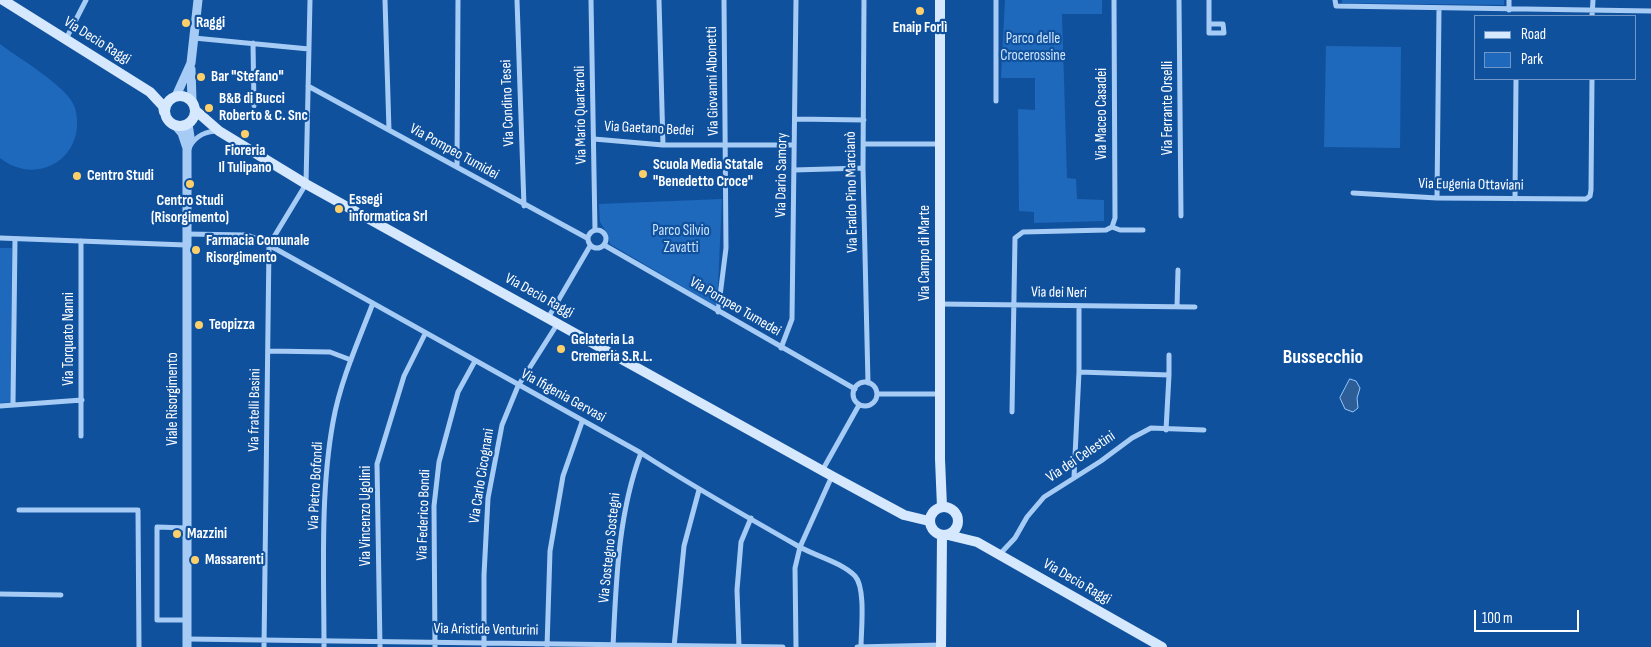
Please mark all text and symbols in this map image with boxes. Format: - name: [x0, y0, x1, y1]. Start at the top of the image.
- marker: Enaip Forlì: [914, 5, 926, 17]
- street label: Via Decio Raggi: [60, 13, 134, 69]
- place label: Raggi: [196, 14, 225, 32]
- legend: [1474, 15, 1636, 80]
- marker: Raggi: [180, 17, 192, 29]
- place label: Enaip Forlì: [893, 19, 947, 37]
- text: Road: [1521, 25, 1546, 44]
- street label: Via Giovanni Albonetti: [703, 26, 723, 136]
- park label: Parco delle Crocerossine: [1000, 30, 1066, 65]
- text: Park: [1521, 50, 1543, 69]
- street label: Via Condino Tesei: [497, 59, 519, 147]
- street label: Via Ferrante Orselli: [1159, 61, 1177, 155]
- street label: Via Mario Quartaroli: [571, 66, 591, 164]
- place label: Bar "Stefano": [211, 68, 284, 86]
- street label: Via Maceo Casadei: [1093, 68, 1111, 160]
- marker: Bar "Stefano": [195, 71, 207, 83]
- place label: B&B di Bucci Roberto & C. Snc: [219, 90, 308, 125]
- marker: B&B di Bucci Roberto & C. Snc: [203, 102, 215, 114]
- street label: Via Gaetano Bedei: [604, 118, 694, 140]
- street label: Via Pompeo Tumidei: [406, 120, 502, 184]
- marker: Fioreria Il Tulipano: [239, 128, 251, 140]
- street label: Via Eraldo Pino Marcianò: [842, 131, 862, 253]
- street label: Via Dario Samory: [772, 132, 792, 218]
- place label: Fioreria Il Tulipano: [218, 142, 272, 177]
- place label: Scuola Media Statale "Benedetto Croce": [653, 156, 763, 191]
- place label: Centro Studi: [87, 167, 154, 185]
- marker: Scuola Media Statale "Benedetto Croce": [637, 168, 649, 180]
- marker: Centro Studi: [71, 170, 83, 182]
- street label: Via Eugenia Ottaviani: [1418, 175, 1524, 195]
- marker: Centro Studi (Risorgimento): [184, 178, 196, 190]
- place label: Essegi informatica Srl: [349, 191, 428, 226]
- place label: Centro Studi (Risorgimento): [151, 192, 229, 227]
- marker: Essegi informatica Srl: [333, 203, 345, 215]
- street label: Via Campo di Marte: [916, 205, 934, 301]
- park label: Parco Silvio Zavatti: [652, 222, 710, 257]
- place label: Farmacia Comunale Risorgimento: [206, 232, 309, 267]
- marker: Farmacia Comunale Risorgimento: [190, 244, 202, 256]
- street label: Via Decio Raggi: [501, 270, 577, 322]
- street label: Via Pompeo Tumedei: [686, 274, 784, 340]
- street label: Via dei Neri: [1031, 284, 1087, 302]
- street label: Via Torquato Nanni: [60, 292, 78, 386]
- place label: Teopizza: [209, 316, 255, 334]
- marker: Teopizza: [193, 319, 205, 331]
- place label: Gelateria La Cremeria S.R.L.: [571, 331, 653, 366]
- marker: Gelateria La Cremeria S.R.L.: [555, 343, 567, 355]
- district label: Bussecchio: [1283, 346, 1363, 370]
- street label: Viale Risorgimento: [164, 352, 182, 446]
- street label: Via Ifigenia Gervasi: [517, 365, 609, 427]
- street label: Via fratelli Basini: [245, 368, 265, 452]
- street label: Via Carlo Cicognani: [466, 427, 498, 525]
- street label: Via dei Celestini: [1043, 427, 1119, 487]
- street label: Via Pietro Bofondi: [305, 441, 327, 531]
- street label: Via Vincenzo Ugolini: [357, 466, 375, 566]
- street label: Via Federico Bondi: [413, 469, 435, 561]
- street label: Via Sostegno Sostegni: [595, 492, 625, 604]
- place label: Mazzini: [187, 525, 227, 543]
- marker: Mazzini: [171, 528, 183, 540]
- place label: Massarenti: [205, 551, 264, 569]
- marker: Massarenti: [189, 554, 201, 566]
- street label: Via Decio Raggi: [1040, 555, 1114, 609]
- scale bar: [1476, 600, 1581, 632]
- text: 100 m: [1482, 609, 1513, 628]
- street label: Via Aristide Venturini: [433, 620, 539, 640]

